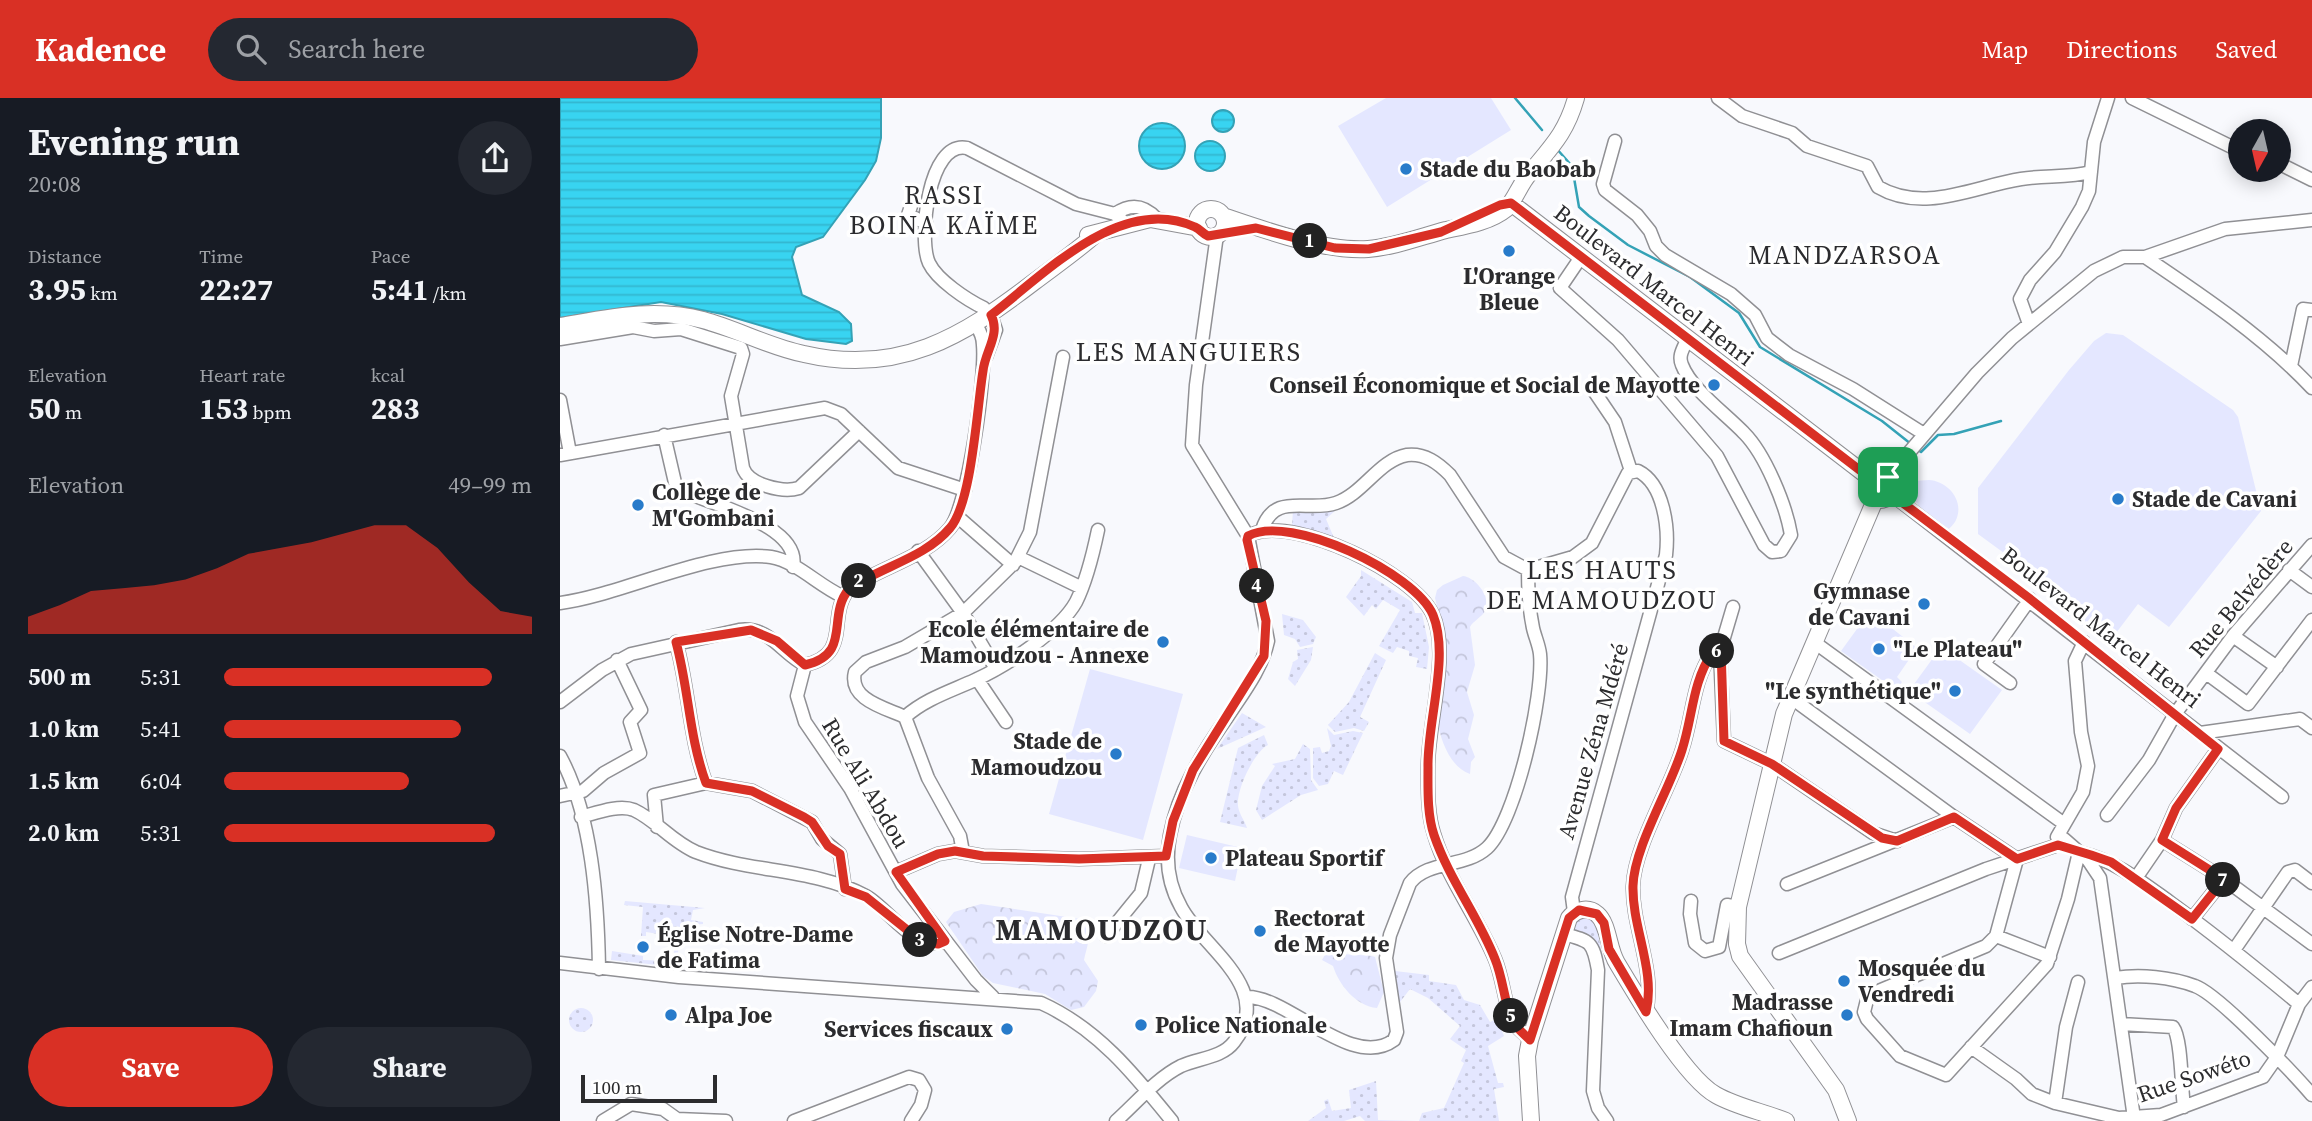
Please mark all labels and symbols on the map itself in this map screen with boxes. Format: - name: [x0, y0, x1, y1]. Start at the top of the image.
- north arrow: [2228, 119, 2291, 182]
- place label: Stade du Baobab: [1420, 153, 1596, 185]
- marker: Stade du Baobab: [1398, 161, 1414, 177]
- district label: RASSI BOINA KAÏME: [849, 177, 1039, 243]
- street label: Boulevard Marcel Henri: [1547, 197, 1761, 373]
- pin: 1: [1292, 223, 1328, 258]
- district label: MANDZARSOA: [1748, 237, 1942, 273]
- marker: L'Orange Bleue: [1501, 243, 1517, 259]
- place label: L'Orange Bleue: [1463, 260, 1555, 318]
- district label: LES MANGUIERS: [1076, 334, 1302, 370]
- place label: Conseil Économique et Social de Mayotte: [1269, 369, 1700, 401]
- marker: Conseil Économique et Social de Mayotte: [1706, 377, 1722, 393]
- pin: [1858, 447, 1918, 507]
- place label: Collège de M'Gombani: [652, 476, 775, 534]
- place label: Stade de Cavani: [2132, 483, 2297, 515]
- marker: Stade de Cavani: [2110, 491, 2126, 507]
- marker: Collège de M'Gombani: [630, 497, 646, 513]
- street label: Rue Belvédère: [2182, 532, 2300, 664]
- street label: Boulevard Marcel Henri: [1994, 539, 2208, 715]
- district label: LES HAUTS DE MAMOUDZOU: [1486, 552, 1718, 618]
- pin: 2: [842, 564, 876, 598]
- pin: 4: [1240, 568, 1274, 603]
- place label: Gymnase de Cavani: [1808, 575, 1910, 633]
- marker: Gymnase de Cavani: [1916, 596, 1932, 612]
- place label: Ecole élémentaire de Mamoudzou - Annexe: [920, 613, 1149, 671]
- place label: "Le Plateau": [1893, 633, 2022, 665]
- marker: Ecole élémentaire de Mamoudzou - Annexe: [1155, 634, 1171, 650]
- pin: 6: [1700, 634, 1734, 668]
- street label: Avenue Zéna Mdéré: [1550, 639, 1636, 843]
- marker: "Le Plateau": [1871, 641, 1887, 657]
- place label: "Le synthétique": [1765, 675, 1941, 707]
- marker: "Le synthétique": [1947, 683, 1963, 699]
- street label: Rue Ali Abdou: [815, 712, 917, 854]
- place label: Stade de Mamoudzou: [971, 725, 1102, 783]
- marker: Stade de Mamoudzou: [1108, 746, 1124, 762]
- place label: Plateau Sportif: [1225, 842, 1386, 874]
- marker: Plateau Sportif: [1203, 850, 1219, 866]
- pin: 7: [2206, 862, 2240, 898]
- place label: Rectorat de Mayotte: [1274, 902, 1389, 960]
- district label: MAMOUDZOU: [995, 909, 1209, 950]
- place label: Église Notre-Dame de Fatima: [657, 918, 853, 976]
- pin: 3: [902, 922, 938, 958]
- marker: Rectorat de Mayotte: [1252, 923, 1268, 939]
- marker: Église Notre-Dame de Fatima: [635, 939, 651, 955]
- place label: Mosquée du Vendredi: [1858, 952, 1985, 1010]
- marker: Mosquée du Vendredi: [1836, 973, 1852, 989]
- place label: Madrasse Imam Chafioun: [1669, 986, 1833, 1044]
- pin: 5: [1494, 998, 1528, 1034]
- place label: Alpa Joe: [685, 999, 772, 1031]
- marker: Alpa Joe: [663, 1007, 679, 1023]
- marker: Madrasse Imam Chafioun: [1839, 1007, 1855, 1023]
- place label: Police Nationale: [1155, 1009, 1327, 1041]
- place label: Services fiscaux: [824, 1013, 993, 1045]
- marker: Police Nationale: [1133, 1017, 1149, 1033]
- marker: Services fiscaux: [999, 1021, 1015, 1037]
- street label: Rue Sowéto: [2133, 1042, 2255, 1110]
- scale bar: [581, 1072, 718, 1104]

